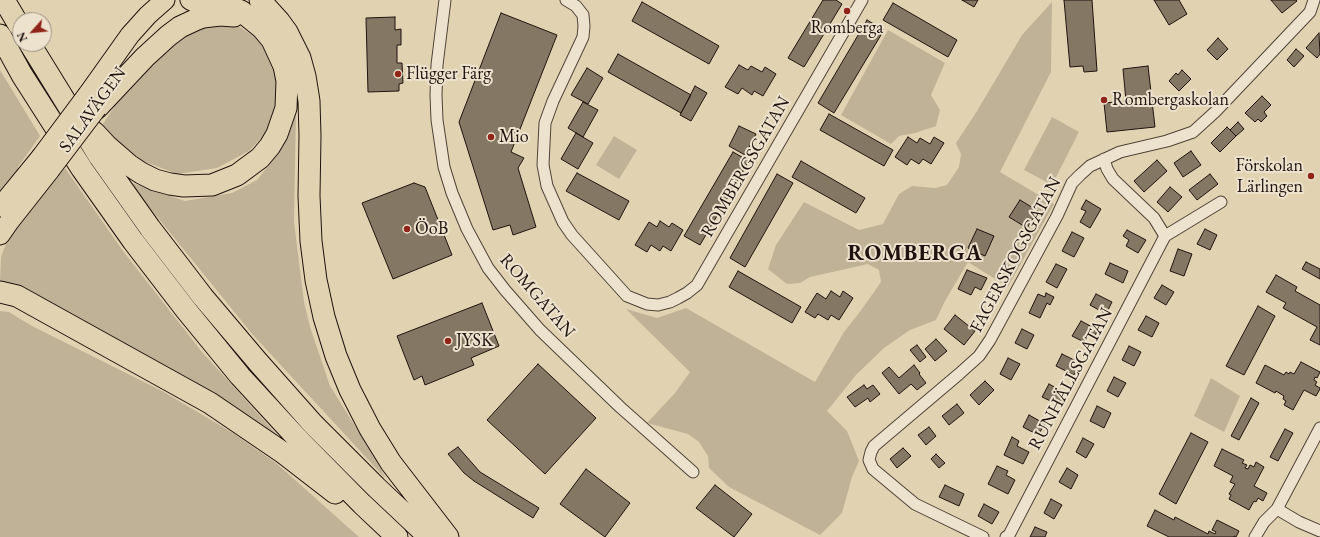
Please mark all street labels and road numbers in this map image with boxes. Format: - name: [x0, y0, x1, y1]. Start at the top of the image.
- street label: SALAVÄGEN: [55, 63, 131, 157]
- street label: ROMBERGSGATAN: [697, 93, 795, 241]
- street label: FAGERSKOGSGATAN: [966, 174, 1066, 336]
- street label: ROMGATAN: [495, 250, 579, 342]
- street label: RUNHÄLLSGATAN: [1024, 304, 1118, 454]

